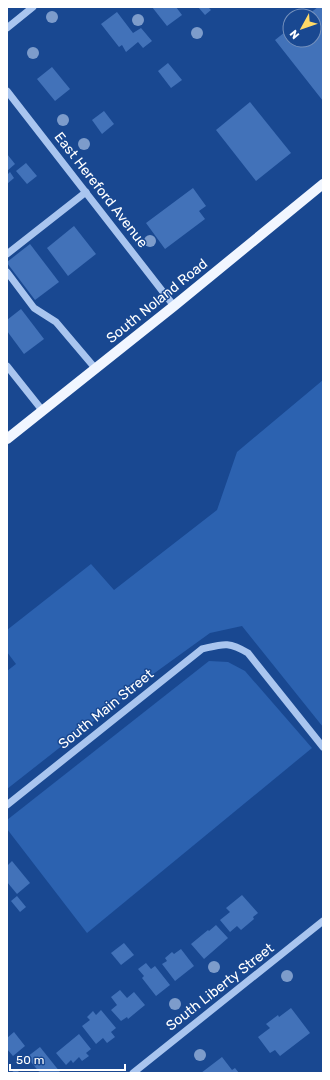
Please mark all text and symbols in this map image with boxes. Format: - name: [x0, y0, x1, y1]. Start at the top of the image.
- north arrow: [282, 8, 322, 48]
- text: N: [287, 27, 302, 41]
- street label: East Hereford Avenue: [51, 129, 151, 251]
- street label: South Noland Road: [103, 255, 211, 347]
- street label: South Main Street: [55, 665, 157, 752]
- street label: South Liberty Street: [163, 939, 278, 1034]
- scale bar: [10, 1046, 125, 1072]
- text: 50 m: [16, 1053, 44, 1067]

